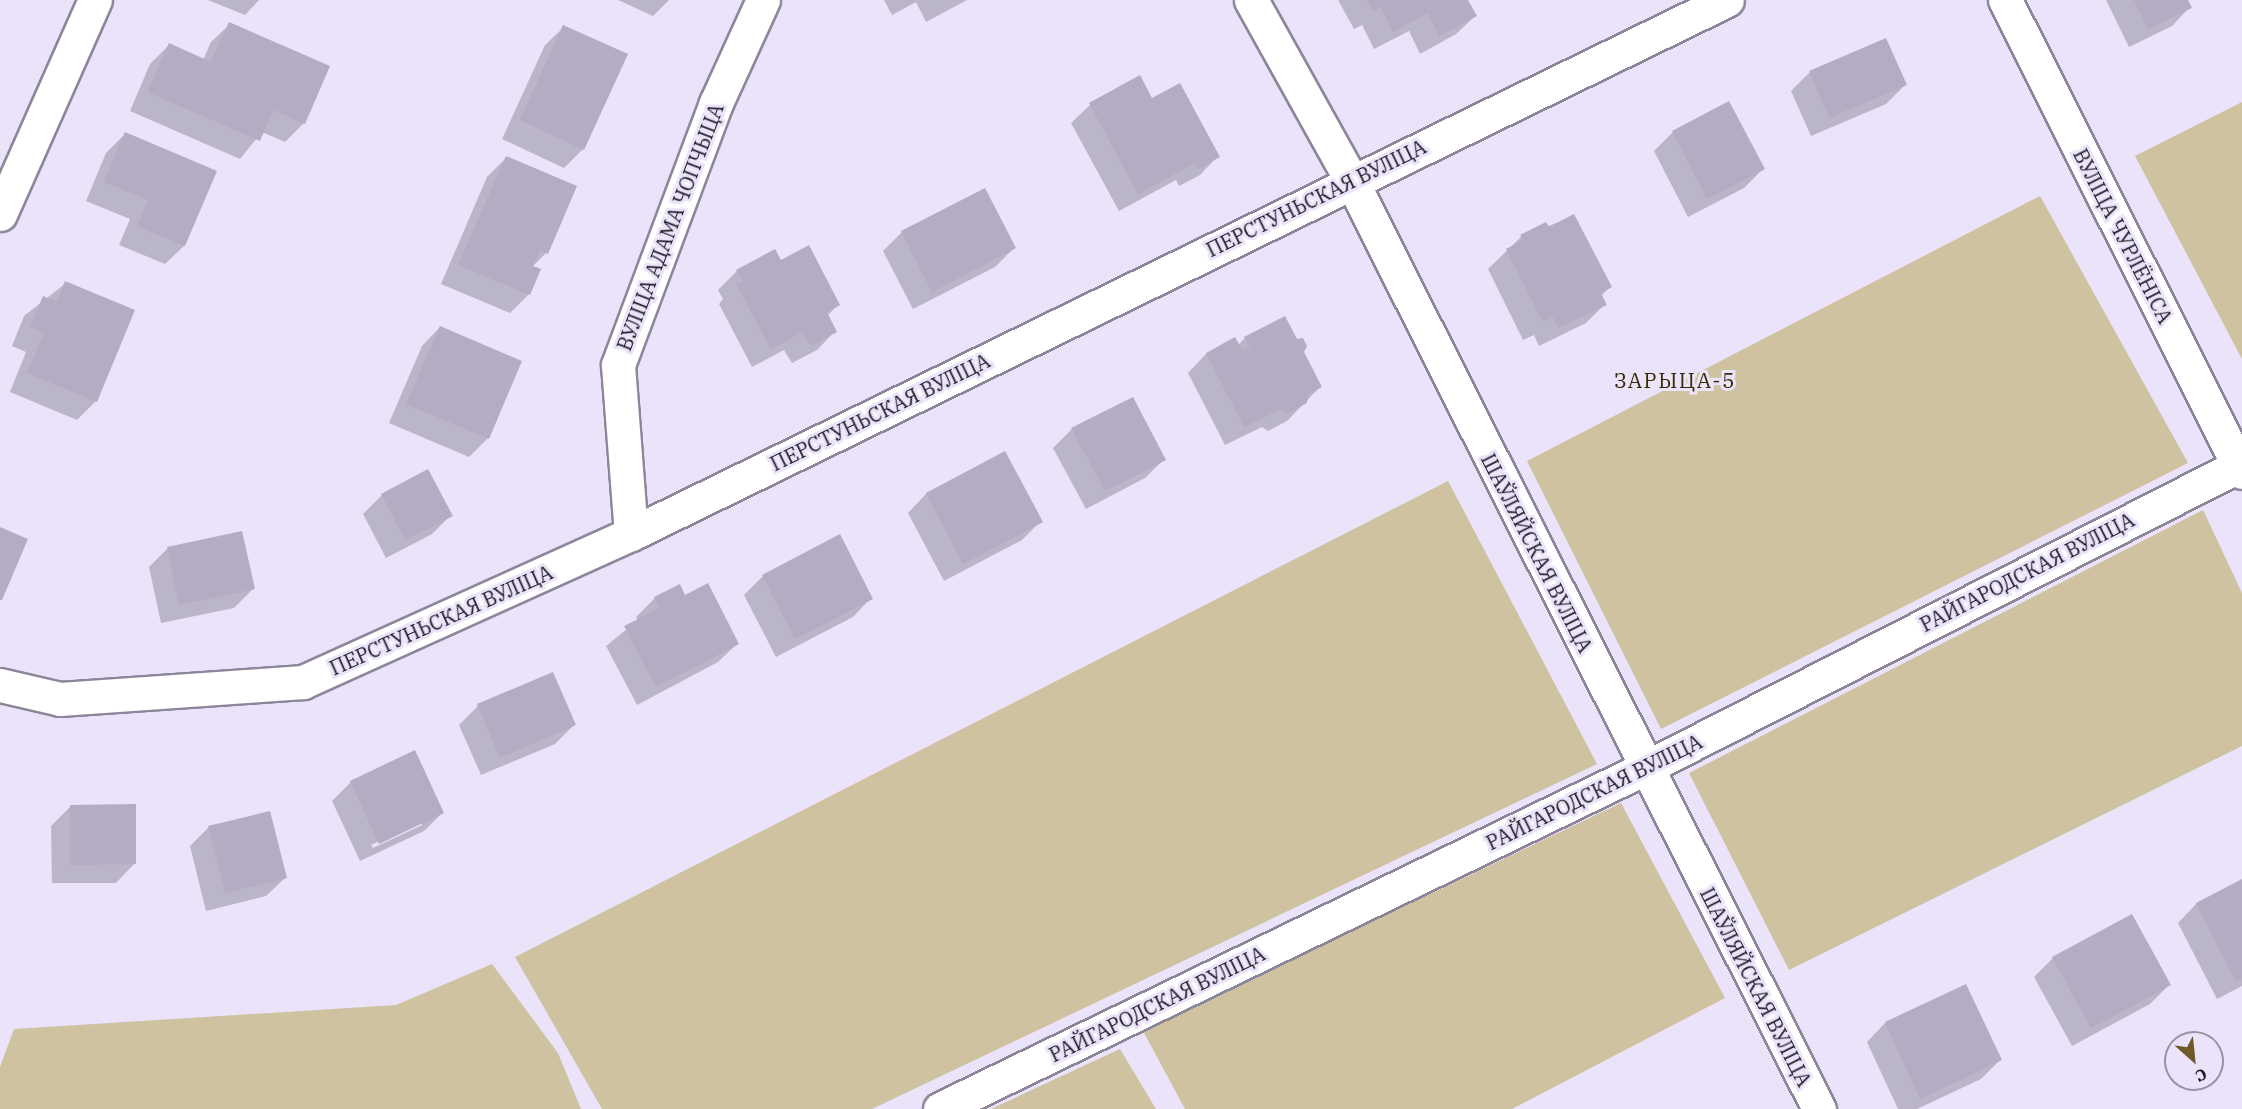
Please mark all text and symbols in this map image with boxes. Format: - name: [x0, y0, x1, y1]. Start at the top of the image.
- street label: ВУЛІЦА АДАМА ЧОПЧЫЦА: [612, 100, 728, 354]
- street label: ПЕРСТУНЬСКАЯ ВУЛІЦА: [1202, 134, 1430, 262]
- street label: ВУЛІЦА ЧУРЛЁНІСА: [2069, 145, 2177, 327]
- street label: ПЕРСТУНЬСКАЯ ВУЛІЦА: [766, 348, 994, 476]
- district label: ЗАРЫЦА-5: [1614, 367, 1736, 393]
- street label: ШАЎЛЯЙСКАЯ ВУЛІЦА: [1476, 450, 1598, 656]
- street label: РАЙГАРОДСКАЯ ВУЛІЦА: [1916, 507, 2138, 637]
- street label: ПЕРСТУНЬСКАЯ ВУЛІЦА: [326, 560, 556, 680]
- street label: РАЙГАРОДСКАЯ ВУЛІЦА: [1482, 729, 1706, 855]
- street label: ШАЎЛЯЙСКАЯ ВУЛІЦА: [1695, 884, 1817, 1090]
- street label: РАЙГАРОДСКАЯ ВУЛІЦА: [1045, 941, 1269, 1067]
- north arrow: [2164, 1031, 2224, 1091]
- text: С: [2192, 1064, 2211, 1087]

